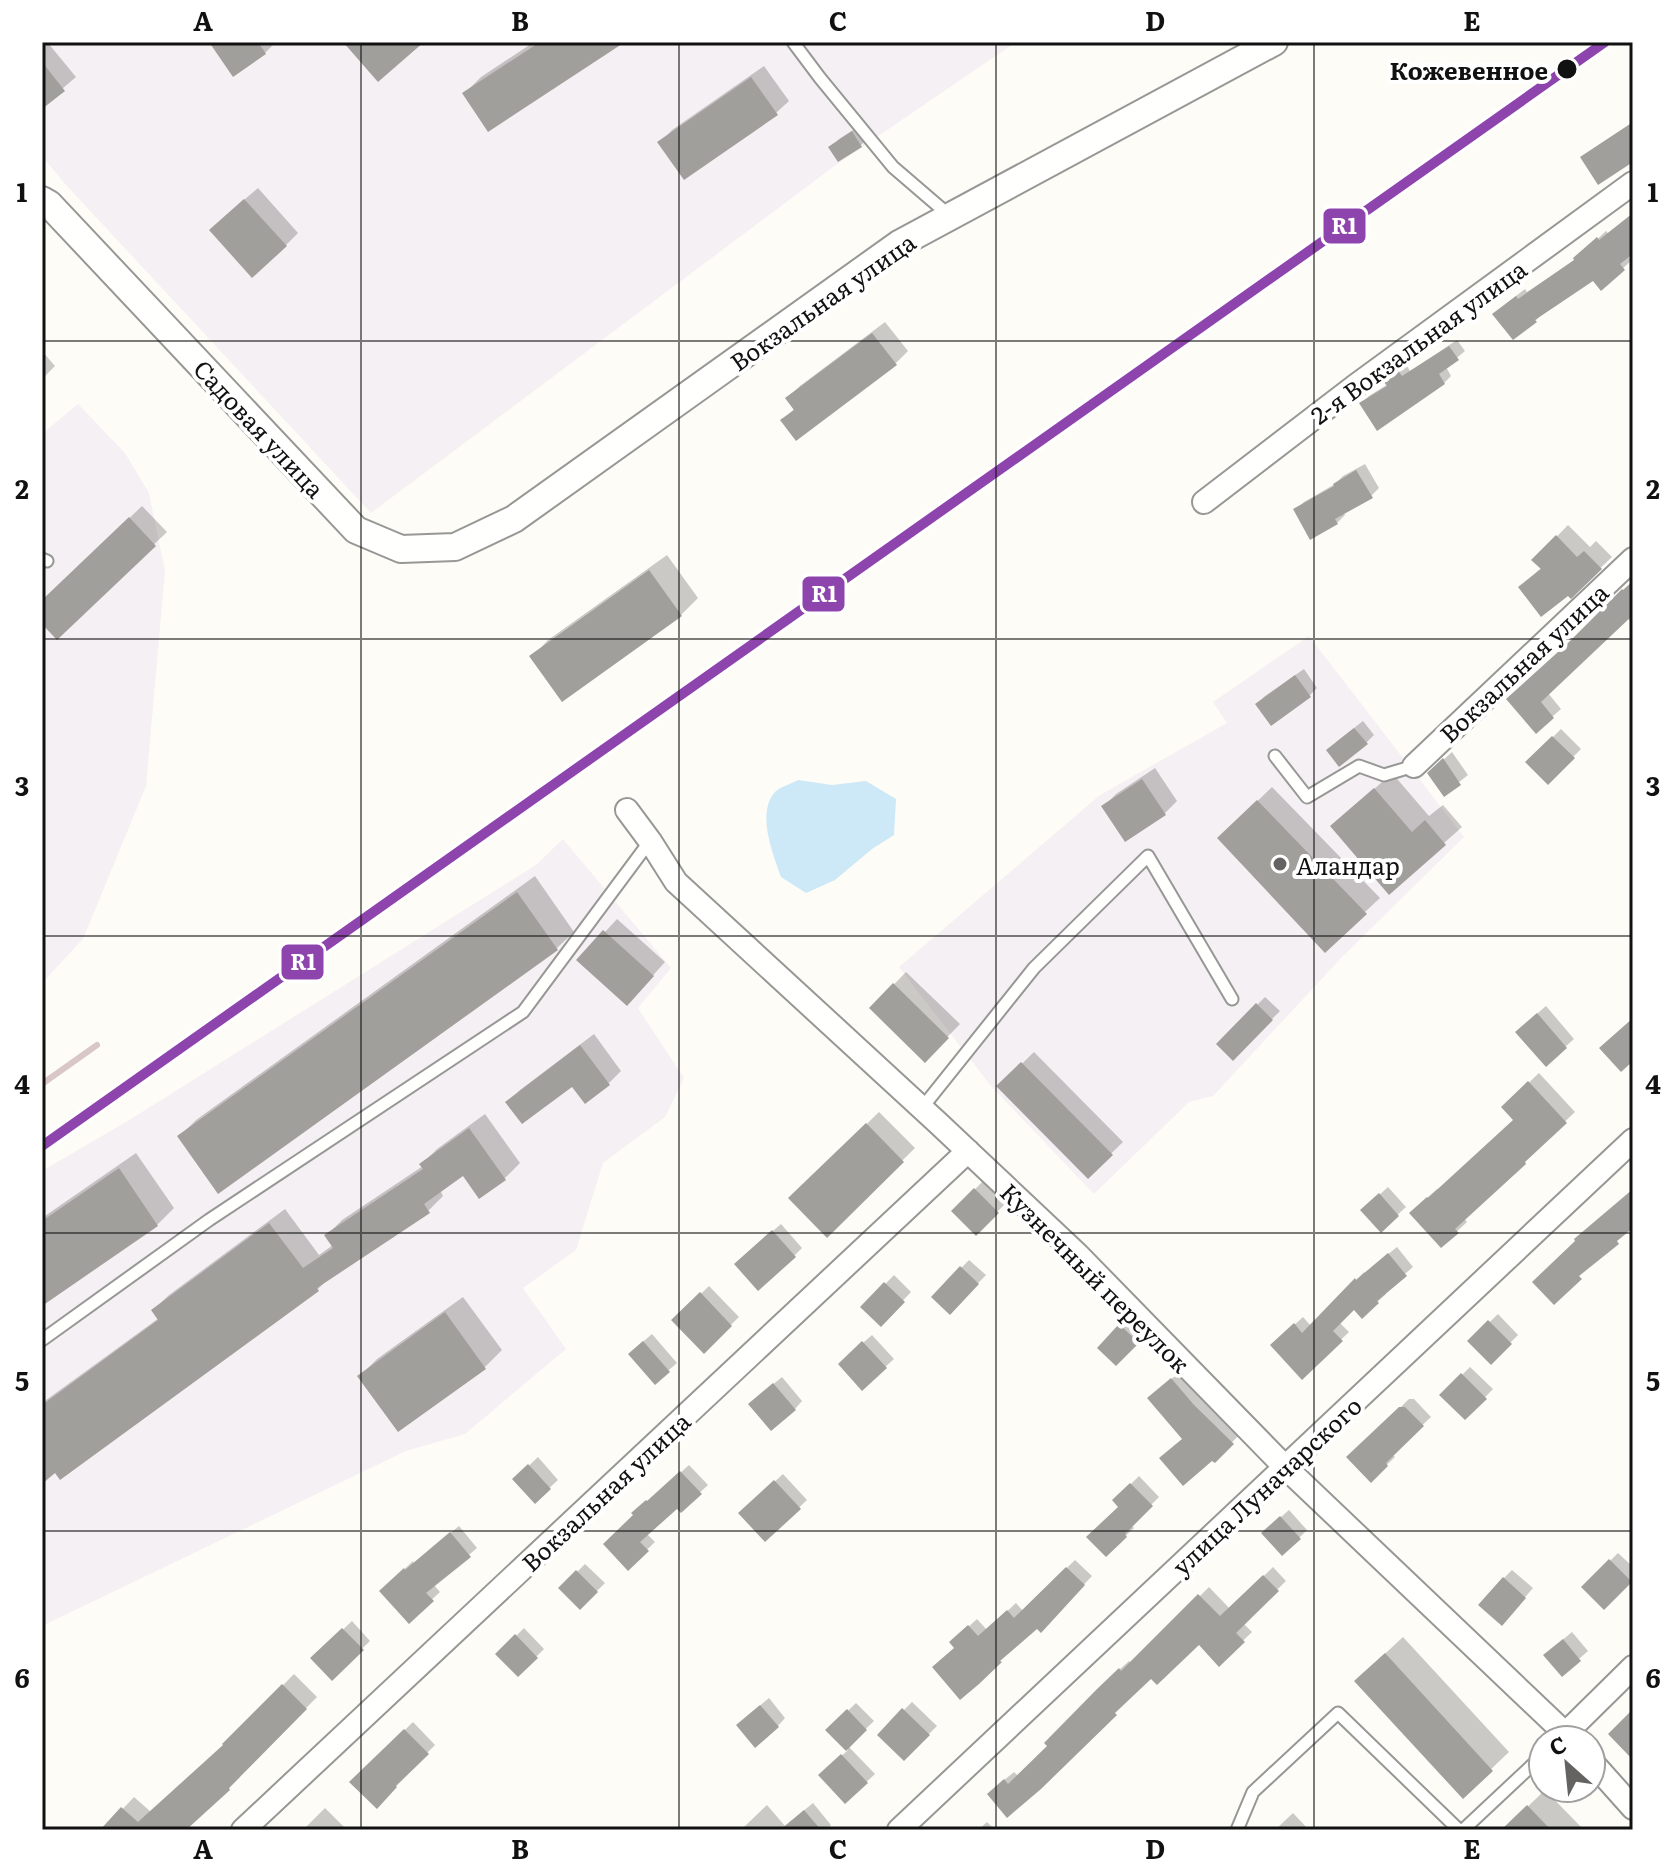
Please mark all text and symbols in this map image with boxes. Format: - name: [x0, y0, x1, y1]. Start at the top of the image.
- text: A: [193, 0, 213, 39]
- text: B: [511, 0, 529, 39]
- text: C: [829, 0, 847, 39]
- text: D: [1145, 0, 1165, 39]
- text: E: [1463, 0, 1481, 39]
- place label: Кожевенное: [1390, 52, 1548, 87]
- marker: Кожевенное: [1555, 57, 1579, 81]
- text: 1: [17, 171, 28, 210]
- text: 1: [1648, 171, 1659, 210]
- line badge: R1: [1322, 207, 1367, 245]
- text: R1: [1331, 208, 1357, 241]
- street label: Вокзальная улица: [722, 224, 922, 378]
- street label: 2-я Вокзальная улица: [1303, 251, 1533, 431]
- street label: Садовая улица: [187, 351, 333, 505]
- text: 2: [15, 468, 29, 507]
- text: 2: [1646, 468, 1660, 507]
- street label: Вокзальная улица: [1431, 574, 1615, 750]
- line badge: R1: [801, 575, 846, 613]
- text: R1: [811, 576, 837, 609]
- text: 3: [15, 765, 29, 804]
- text: 3: [1646, 765, 1660, 804]
- place label: Аландар: [1296, 847, 1400, 882]
- marker: Аландар: [1271, 855, 1289, 873]
- line badge: R1: [280, 943, 325, 981]
- text: R1: [290, 944, 316, 977]
- text: 4: [14, 1063, 30, 1102]
- text: 4: [1645, 1063, 1661, 1102]
- street label: Кузнечный переулок: [993, 1174, 1199, 1380]
- text: 5: [15, 1360, 29, 1399]
- text: 5: [1646, 1360, 1660, 1399]
- street label: улица Луначарского: [1163, 1388, 1369, 1582]
- street label: Вокзальная улица: [513, 1403, 697, 1579]
- text: 6: [14, 1657, 30, 1696]
- text: 6: [1645, 1657, 1661, 1696]
- north arrow: [1527, 1724, 1607, 1804]
- text: С: [1543, 1727, 1572, 1763]
- text: A: [193, 1828, 213, 1867]
- text: B: [511, 1828, 529, 1867]
- text: C: [829, 1828, 847, 1867]
- text: D: [1145, 1828, 1165, 1867]
- text: E: [1463, 1828, 1481, 1867]

